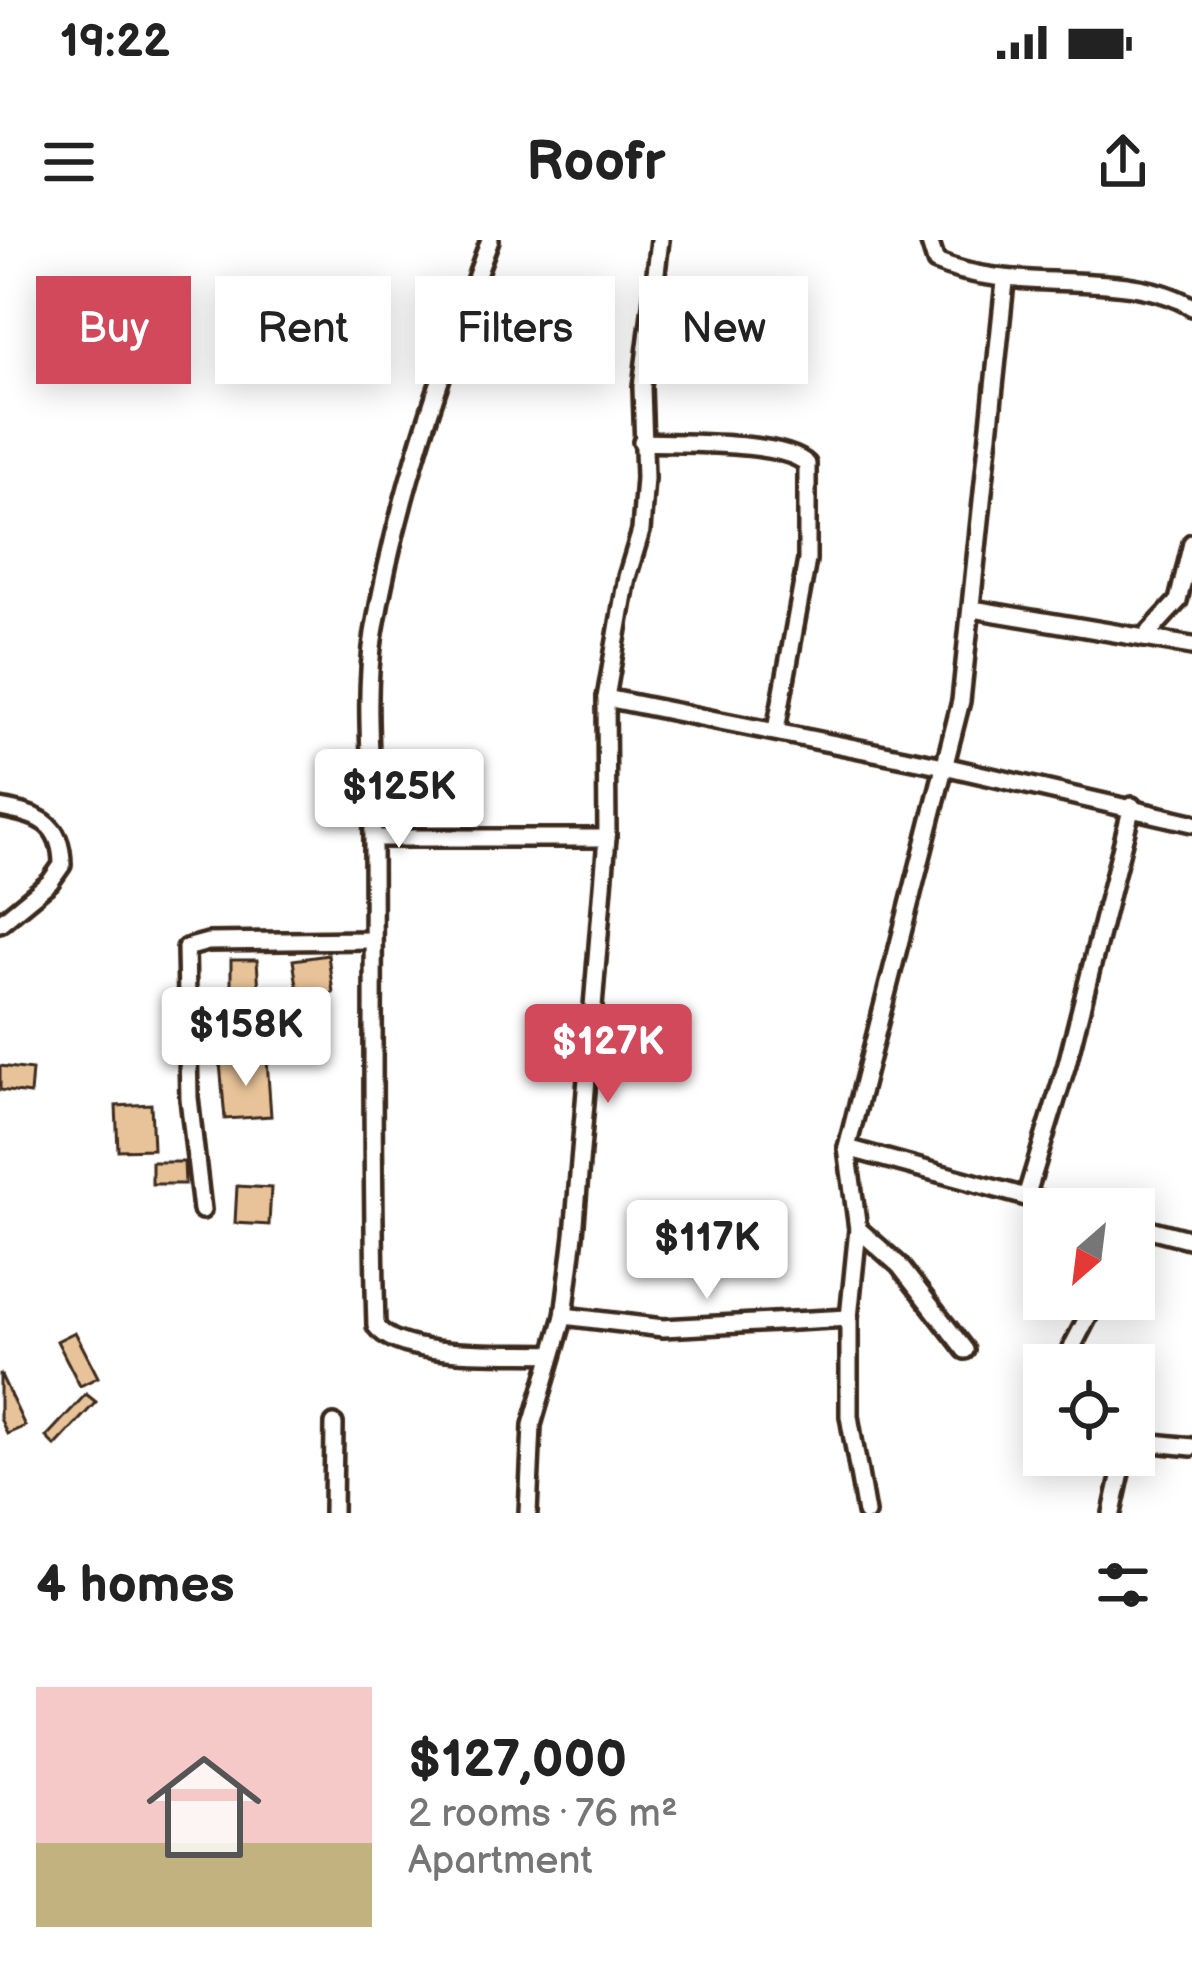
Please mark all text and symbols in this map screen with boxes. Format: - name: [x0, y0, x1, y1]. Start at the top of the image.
- text: 19:22: [60, 15, 170, 70]
- icon: menu: [36, 129, 102, 195]
- icon: share: [1090, 129, 1156, 195]
- text: Roofr: [526, 130, 666, 195]
- chip: Buy: [36, 276, 191, 384]
- chip: Rent: [215, 276, 391, 384]
- chip: Filters: [415, 276, 615, 384]
- chip: New: [639, 276, 808, 384]
- pin: $125K: [315, 749, 483, 851]
- text: $125K: [342, 764, 456, 811]
- pin: $158K: [162, 987, 330, 1089]
- text: $158K: [189, 1002, 303, 1049]
- pin: $127K: [524, 1004, 692, 1106]
- text: $127K: [552, 1019, 664, 1066]
- north arrow: [1023, 1188, 1155, 1320]
- map controls: [1023, 1188, 1155, 1476]
- pin: $117K: [623, 1200, 791, 1302]
- text: $117K: [654, 1215, 760, 1262]
- button: locate: [1023, 1344, 1155, 1476]
- icon: filters: [1090, 1552, 1156, 1618]
- text: 4 homes: [36, 1555, 235, 1616]
- text: $127,000: [408, 1730, 627, 1791]
- icon: home: [132, 1735, 276, 1879]
- text: 2 rooms · 76 m²: [408, 1791, 678, 1838]
- text: Apartment: [408, 1838, 592, 1885]

